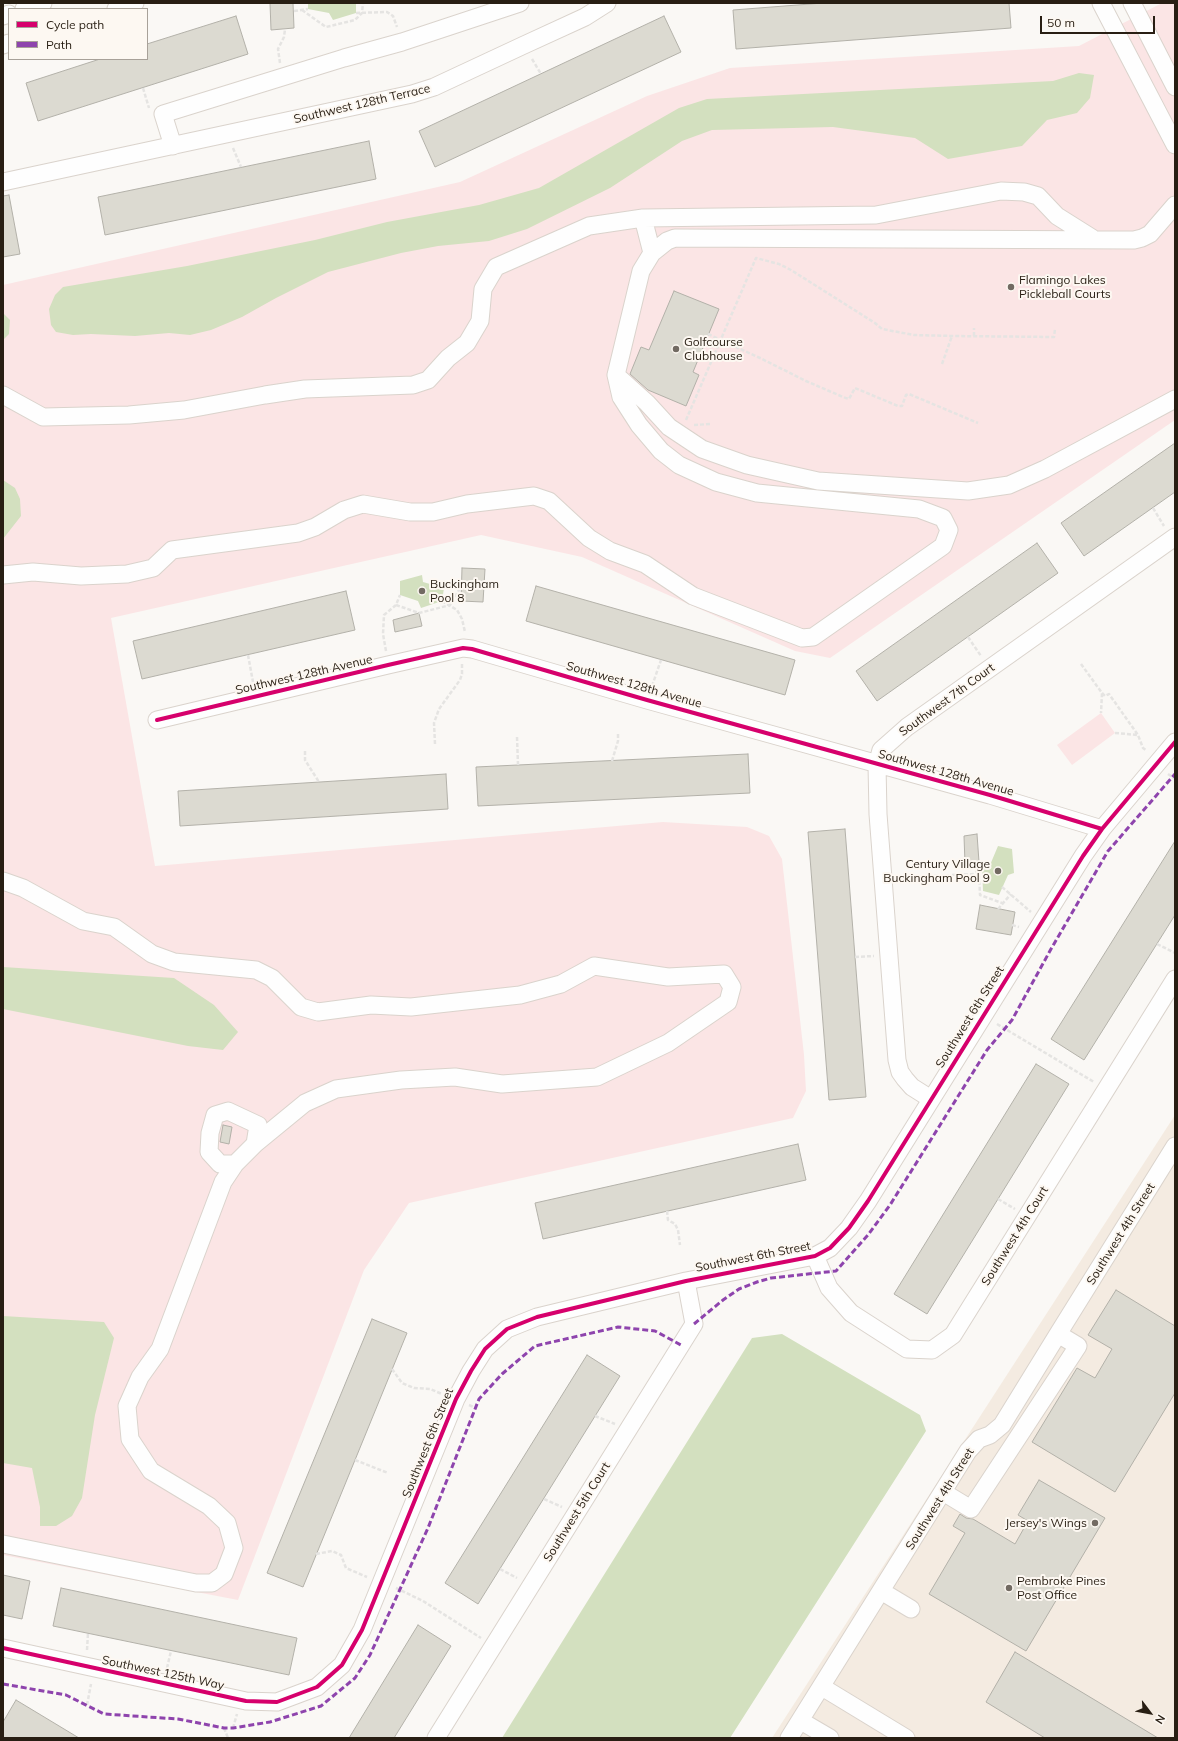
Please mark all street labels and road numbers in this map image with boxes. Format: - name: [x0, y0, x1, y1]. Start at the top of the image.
- street label: Southwest 128th Terrace: [292, 81, 432, 127]
- street label: Southwest 128th Avenue: [234, 652, 374, 698]
- street label: Southwest 128th Avenue: [565, 659, 703, 711]
- street label: Southwest 7th Court: [896, 661, 998, 739]
- street label: Southwest 128th Avenue: [877, 747, 1015, 799]
- street label: Southwest 6th Street: [933, 963, 1007, 1071]
- street label: Southwest 4th Street: [1084, 1180, 1158, 1288]
- street label: Southwest 4th Court: [979, 1184, 1051, 1288]
- street label: Southwest 6th Street: [694, 1239, 812, 1275]
- street label: Southwest 6th Street: [399, 1386, 457, 1500]
- street label: Southwest 4th Street: [903, 1445, 977, 1553]
- street label: Southwest 5th Court: [541, 1460, 613, 1564]
- street label: Southwest 125th Way: [101, 1653, 225, 1693]

